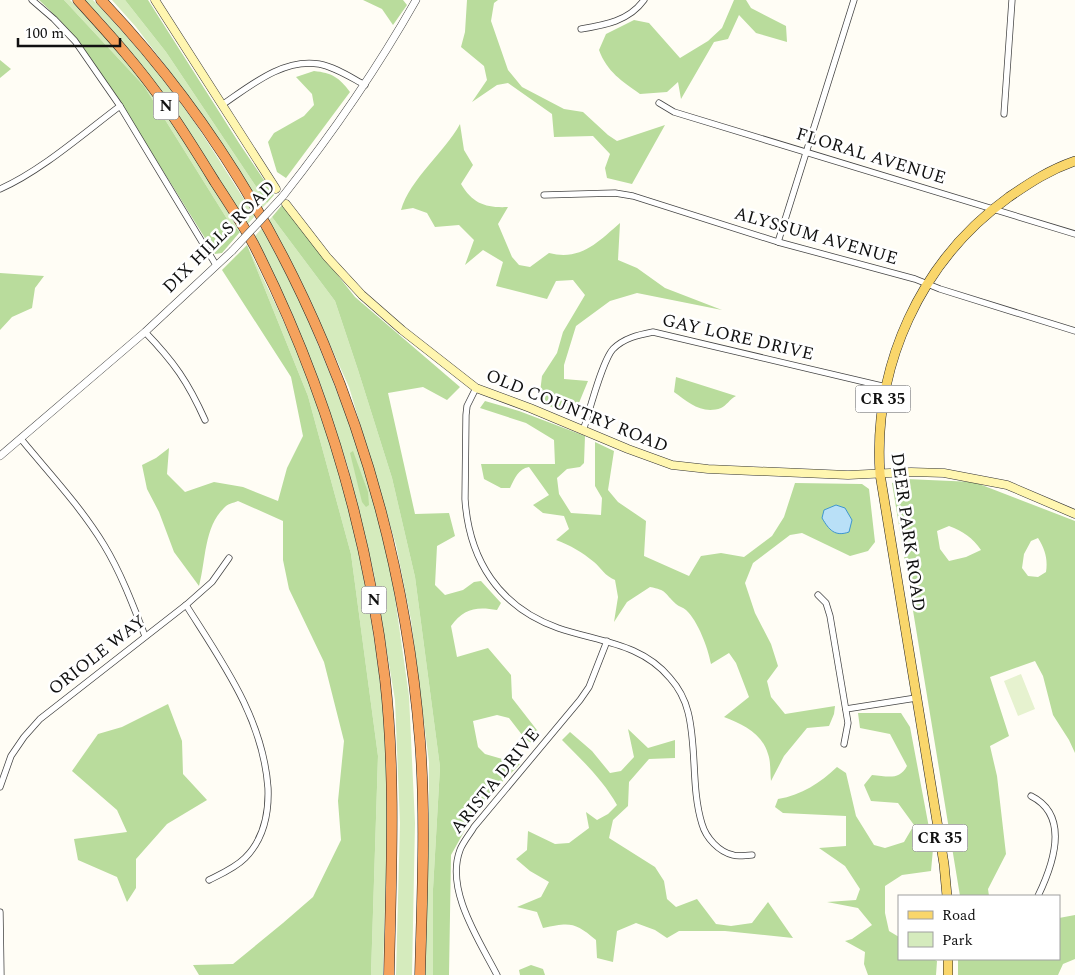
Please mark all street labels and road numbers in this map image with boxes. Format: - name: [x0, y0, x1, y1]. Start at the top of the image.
- road number: N: [154, 92, 178, 120]
- street label: FLORAL AVENUE: [793, 120, 949, 192]
- street label: DIX HILLS ROAD: [156, 174, 282, 300]
- street label: ALYSSUM AVENUE: [731, 200, 901, 272]
- street label: GAY LORE DRIVE: [659, 306, 817, 368]
- street label: OLD COUNTRY ROAD: [482, 362, 672, 460]
- road number: CR 35: [856, 386, 910, 412]
- street label: DEER PARK ROAD: [883, 451, 933, 613]
- road number: N: [362, 586, 386, 614]
- street label: ORIOLE WAY: [42, 608, 152, 702]
- street label: ARISTA DRIVE: [444, 722, 546, 840]
- road number: CR 35: [912, 824, 968, 851]

